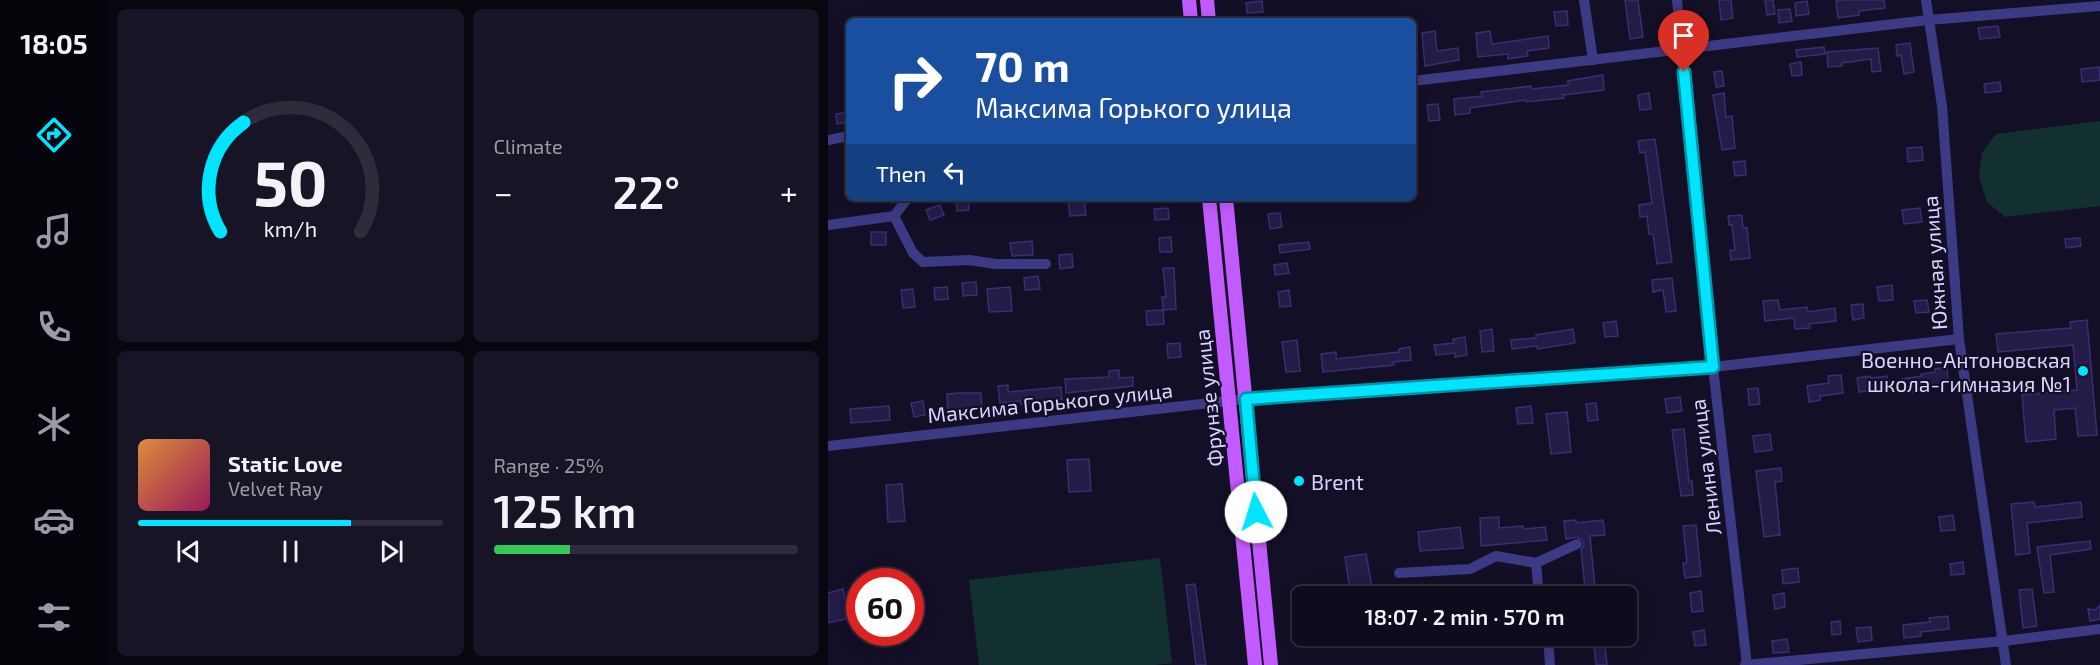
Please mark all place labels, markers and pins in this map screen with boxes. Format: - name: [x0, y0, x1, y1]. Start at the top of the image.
- pin: [1658, 10, 1709, 72]
- place label: Военно-Антоновская школа-гимназия №1: [1861, 347, 2071, 396]
- marker: Военно-Антоновская школа-гимназия №1: [2076, 364, 2090, 378]
- place label: Brent: [1311, 469, 1364, 494]
- marker: Brent: [1292, 474, 1306, 488]

